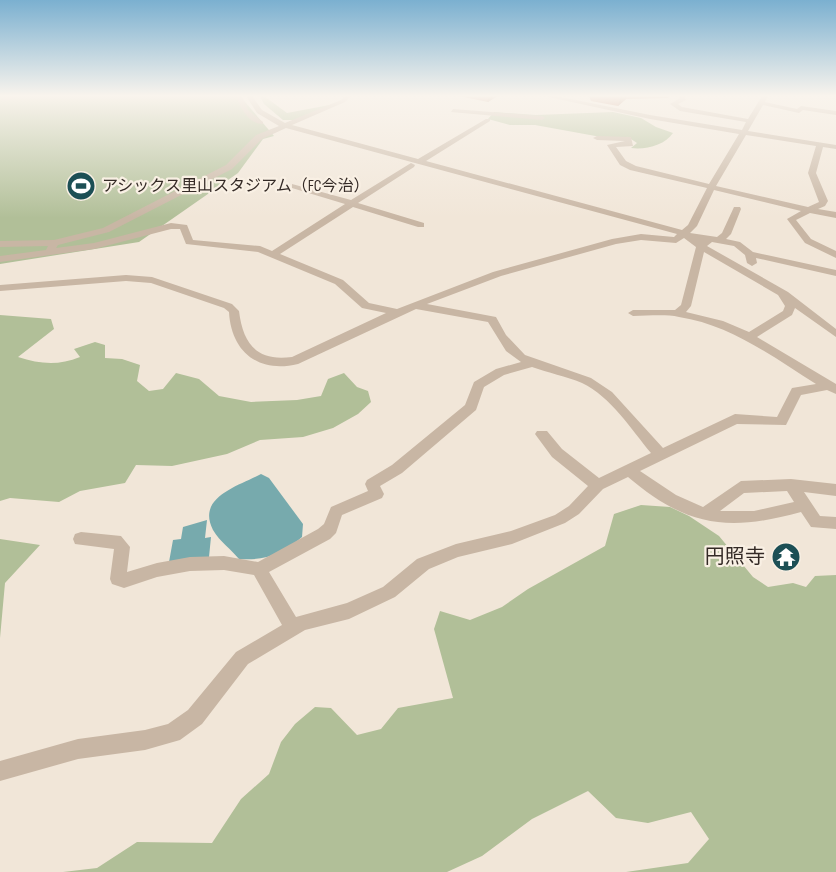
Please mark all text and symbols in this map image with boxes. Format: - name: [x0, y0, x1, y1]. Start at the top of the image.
- sports icon: アシックス里山スタジアム（FC今治）: [65, 170, 97, 202]
- place label: アシックス里山スタジアム（FC今治）: [102, 177, 370, 196]
- temple icon: 円照寺: [770, 541, 802, 573]
- place label: 円照寺: [705, 545, 765, 569]

